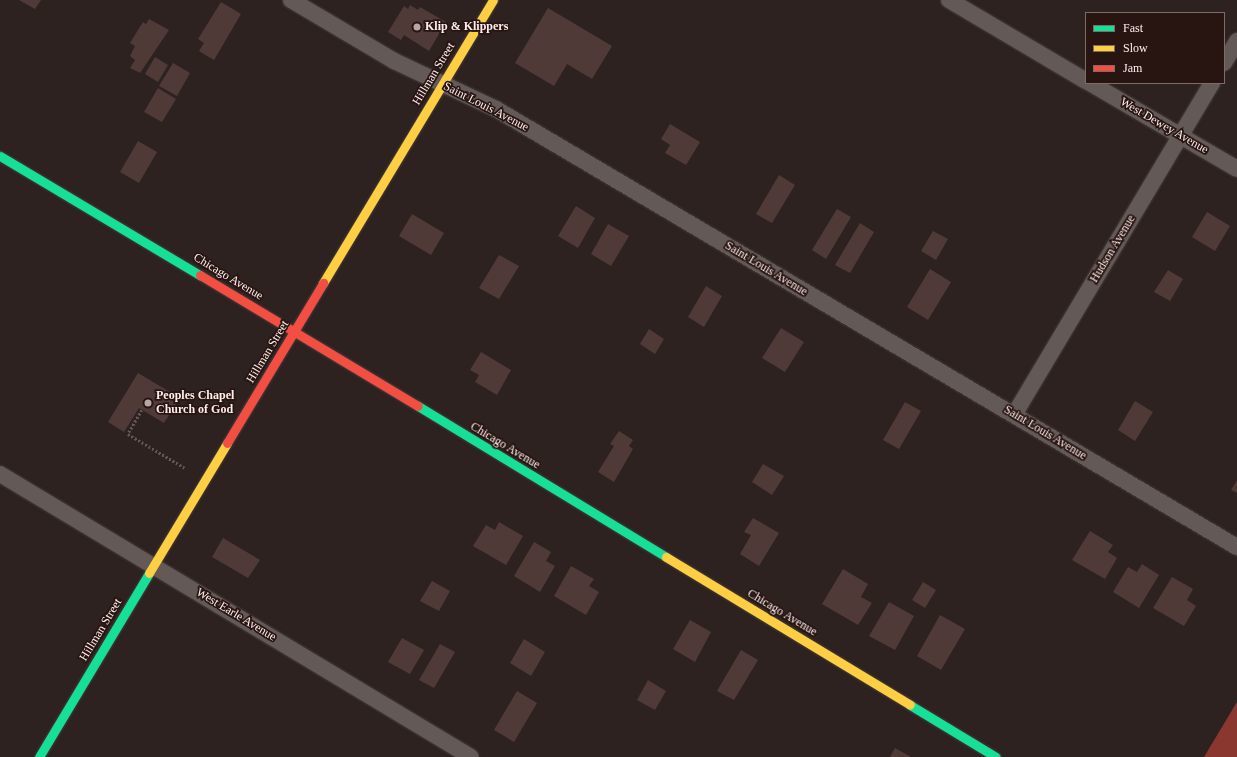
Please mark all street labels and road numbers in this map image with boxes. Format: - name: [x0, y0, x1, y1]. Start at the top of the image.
- street label: Hillman Street: [410, 40, 458, 108]
- street label: Saint Louis Avenue: [441, 79, 531, 135]
- street label: West Dewey Avenue: [1117, 95, 1211, 157]
- street label: Hudson Avenue: [1087, 212, 1139, 286]
- street label: Saint Louis Avenue: [722, 239, 810, 299]
- street label: Chicago Avenue: [190, 250, 266, 304]
- street label: Hillman Street: [244, 318, 292, 386]
- street label: Saint Louis Avenue: [1001, 403, 1089, 463]
- street label: Chicago Avenue: [467, 419, 543, 473]
- street label: West Earle Avenue: [193, 585, 279, 645]
- street label: Chicago Avenue: [744, 586, 820, 640]
- street label: Hillman Street: [77, 596, 125, 664]

